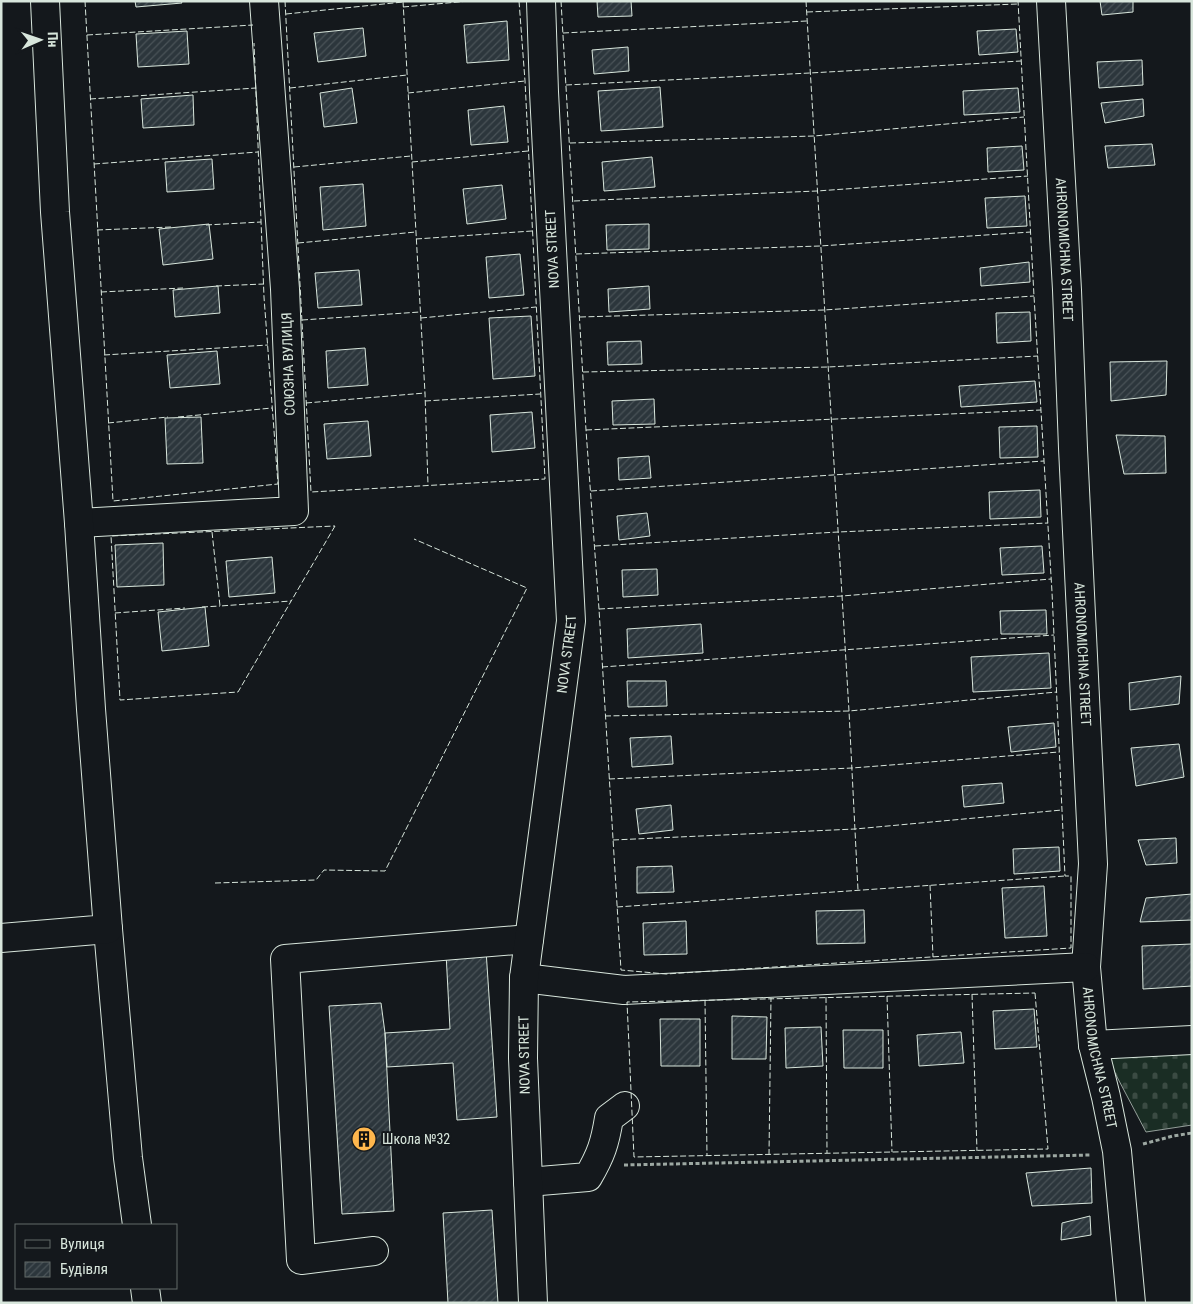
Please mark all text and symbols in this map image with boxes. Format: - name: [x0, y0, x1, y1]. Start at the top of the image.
- north arrow: [15, 15, 65, 65]
- text: Пн: [45, 31, 61, 48]
- street label: AHRONOMICHNA STREET: [1053, 177, 1076, 322]
- street label: NOVA STREET: [542, 209, 562, 289]
- street label: СОЮЗНА ВУЛИЦЯ: [278, 312, 298, 416]
- street label: AHRONOMICHNA STREET: [1071, 582, 1094, 726]
- street label: NOVA STREET: [554, 614, 579, 694]
- street label: AHRONOMICHNA STREET: [1080, 986, 1120, 1130]
- street label: NOVA STREET: [515, 1015, 533, 1095]
- building icon: Школа №32: [351, 1126, 377, 1152]
- place label: Школа №32: [382, 1131, 450, 1147]
- legend: [15, 1224, 178, 1289]
- text: Вулиця: [60, 1235, 105, 1253]
- text: Будівля: [60, 1260, 108, 1278]

